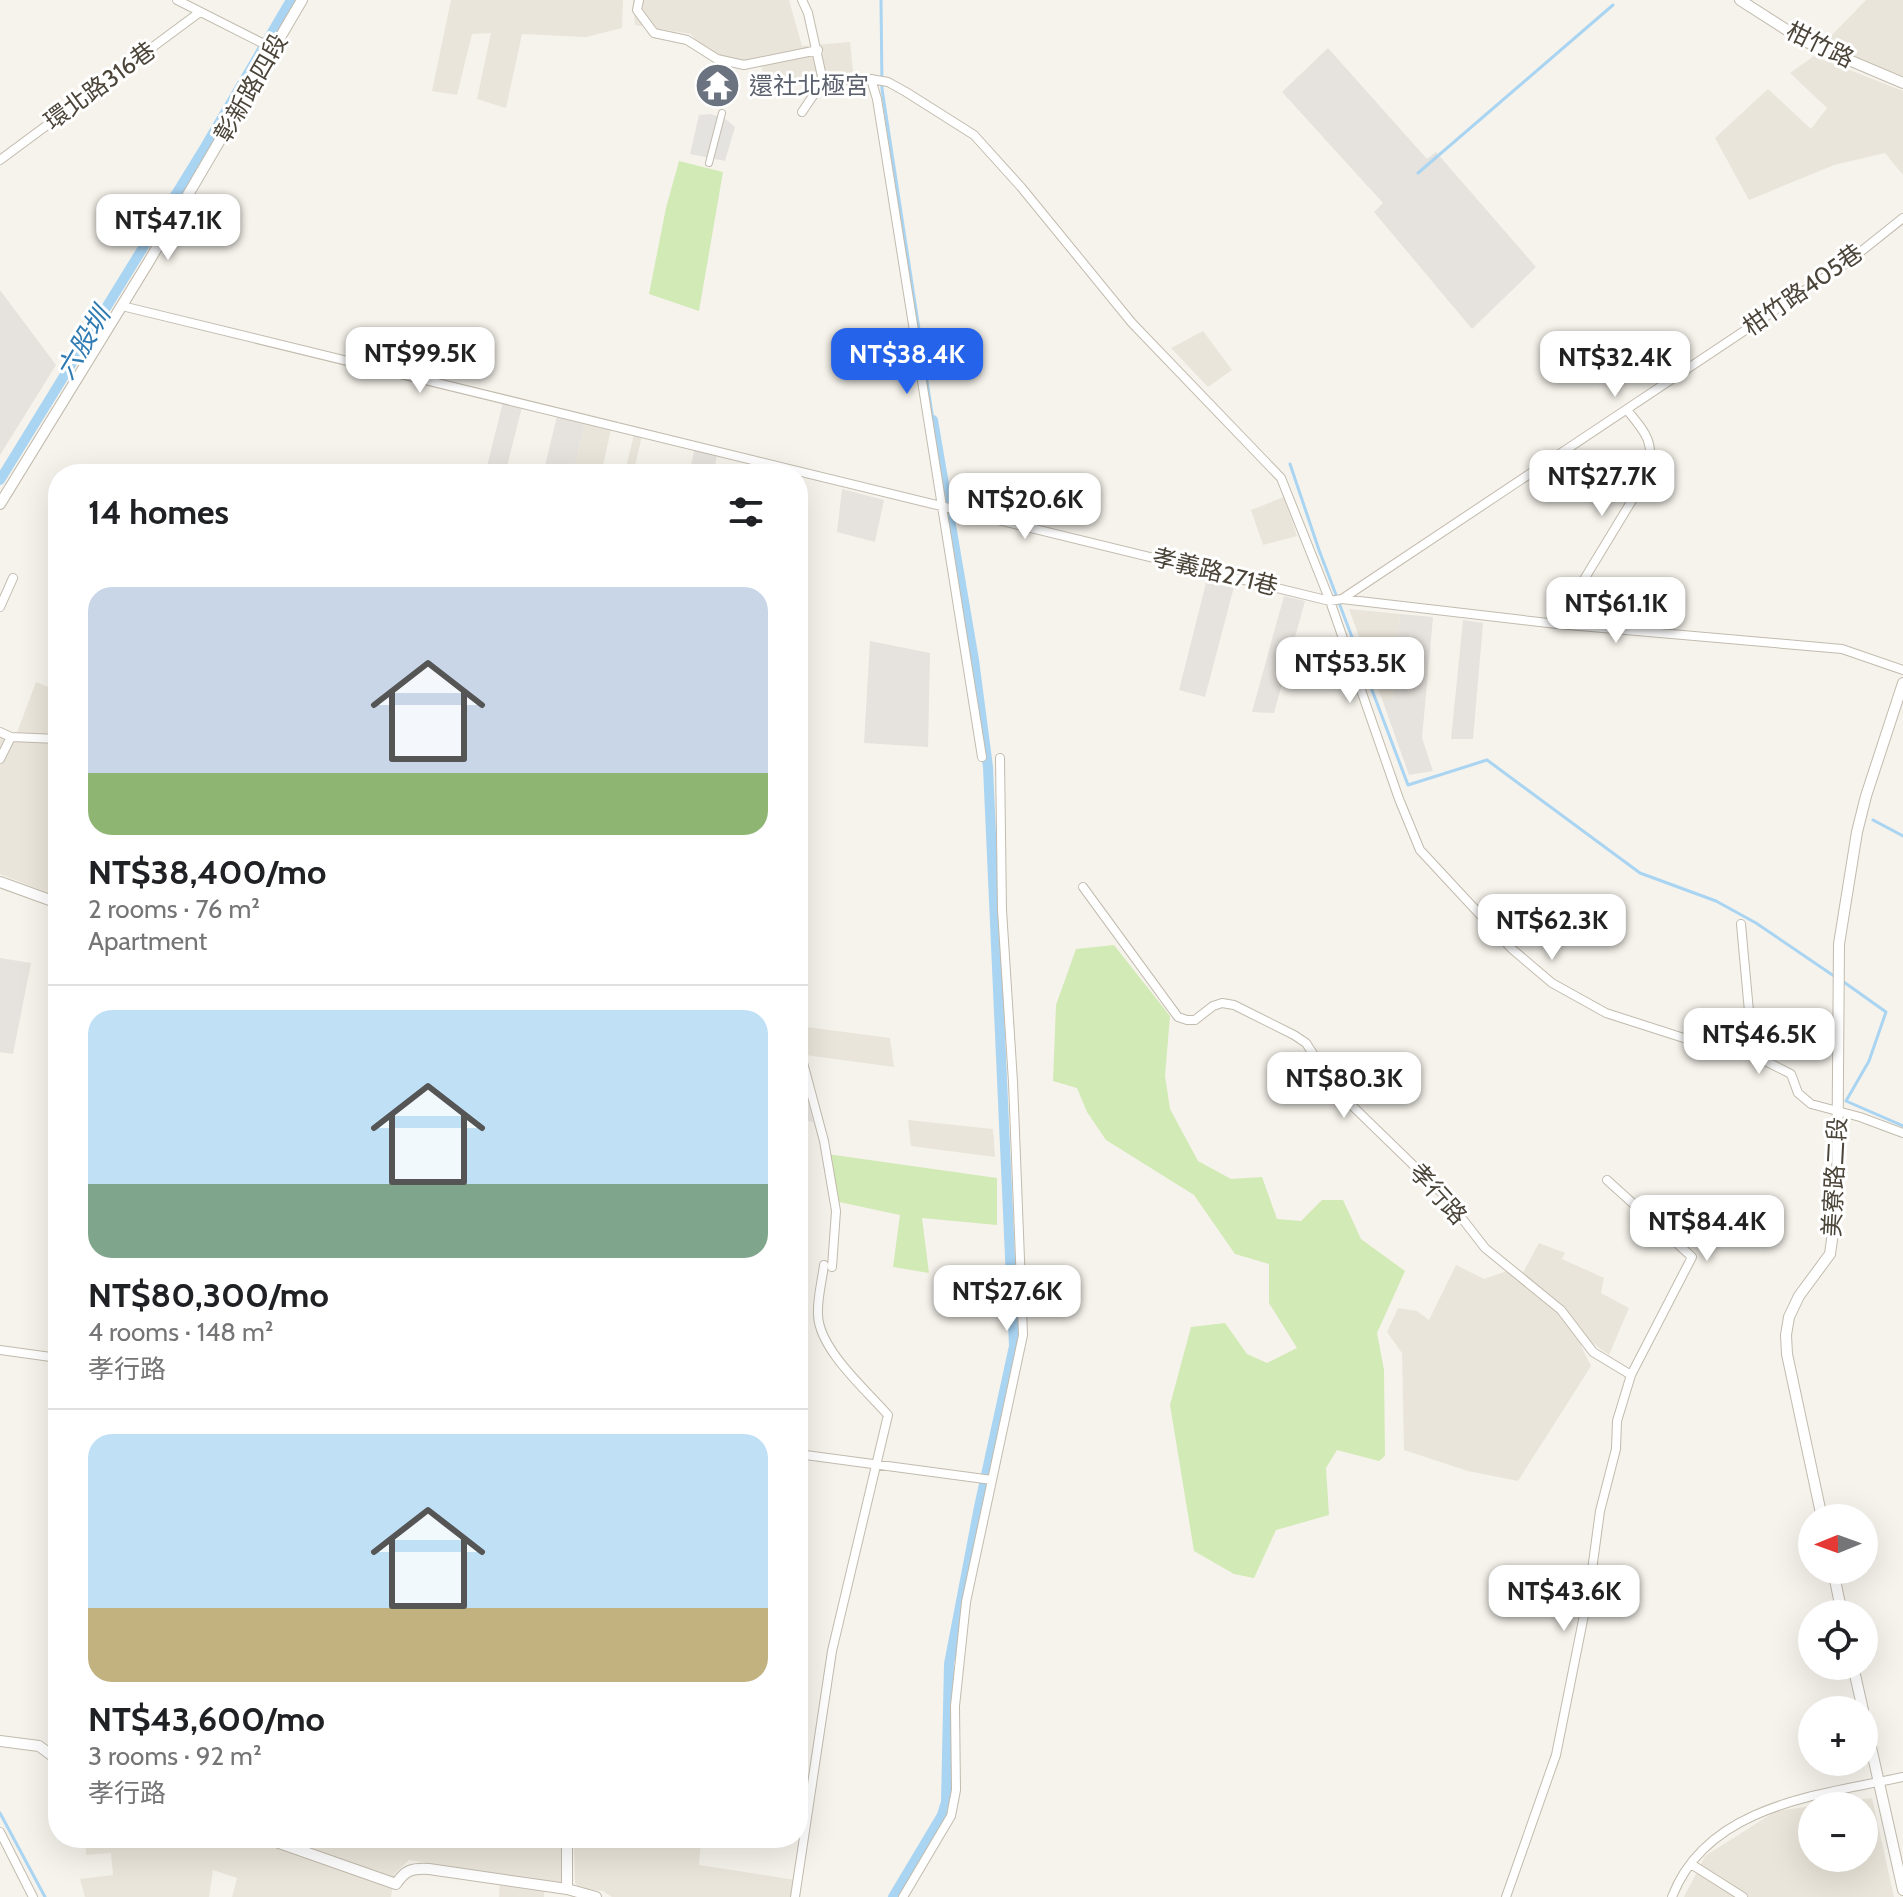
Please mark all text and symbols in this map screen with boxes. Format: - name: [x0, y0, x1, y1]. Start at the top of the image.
- street label: 柑竹路: [1782, 16, 1859, 73]
- street label: 彰新路四段: [208, 29, 293, 147]
- street label: 環北路316巷: [38, 36, 161, 136]
- temple icon: 還社北極宮: [694, 62, 742, 110]
- place label: 還社北極宮: [749, 71, 869, 100]
- pin: NT$47.1K: [85, 194, 251, 262]
- text: NT$47.1K: [114, 204, 222, 236]
- street label: 柑竹路405巷: [1737, 238, 1868, 342]
- water label: 六股圳: [49, 298, 119, 385]
- pin: NT$99.5K: [337, 327, 503, 395]
- pin: NT$38.4K: [824, 328, 990, 396]
- pin: NT$32.4K: [1532, 331, 1698, 399]
- text: NT$99.5K: [364, 337, 476, 369]
- text: NT$38.4K: [849, 338, 965, 370]
- text: NT$32.4K: [1558, 341, 1672, 373]
- pin: NT$27.7K: [1519, 450, 1685, 518]
- text: NT$27.7K: [1547, 460, 1657, 492]
- pin: NT$20.6K: [942, 473, 1108, 541]
- text: NT$20.6K: [967, 483, 1083, 515]
- icon: filters: [724, 490, 768, 534]
- text: 14 homes: [88, 491, 229, 533]
- street label: 孝義路271巷: [1149, 542, 1281, 601]
- pin: NT$61.1K: [1533, 577, 1699, 645]
- text: NT$61.1K: [1564, 587, 1668, 619]
- pin: NT$53.5K: [1267, 637, 1433, 705]
- icon: home: [356, 639, 500, 783]
- text: NT$53.5K: [1294, 647, 1406, 679]
- text: NT$38,400/mo: [88, 851, 326, 893]
- text: 2 rooms · 76 m²: [88, 893, 260, 925]
- pin: NT$62.3K: [1469, 894, 1635, 962]
- text: NT$62.3K: [1496, 904, 1608, 936]
- text: Apartment: [88, 925, 207, 957]
- pin: NT$46.5K: [1676, 1008, 1842, 1076]
- text: NT$46.5K: [1702, 1018, 1816, 1050]
- pin: NT$80.3K: [1261, 1052, 1427, 1120]
- icon: home: [356, 1062, 500, 1206]
- text: NT$80.3K: [1285, 1062, 1403, 1094]
- street label: 美寮路二段: [1817, 1116, 1852, 1238]
- street label: 孝行路: [1404, 1157, 1473, 1230]
- pin: NT$84.4K: [1624, 1195, 1790, 1263]
- text: NT$84.4K: [1648, 1205, 1766, 1237]
- pin: NT$27.6K: [924, 1265, 1090, 1333]
- text: NT$80,300/mo: [88, 1274, 329, 1316]
- text: NT$27.6K: [952, 1275, 1062, 1307]
- text: 4 rooms · 148 m²: [88, 1316, 273, 1348]
- text: 孝行路: [88, 1353, 166, 1385]
- icon: home: [356, 1486, 500, 1630]
- north arrow: [1798, 1504, 1878, 1584]
- map controls: [1798, 1504, 1878, 1872]
- pin: NT$43.6K: [1481, 1565, 1647, 1633]
- text: NT$43.6K: [1507, 1575, 1621, 1607]
- button: locate: [1798, 1600, 1878, 1680]
- button: +: [1798, 1696, 1878, 1776]
- text: NT$43,600/mo: [88, 1698, 325, 1740]
- text: 3 rooms · 92 m²: [88, 1740, 262, 1772]
- text: 孝行路: [88, 1777, 166, 1809]
- button: −: [1798, 1792, 1878, 1872]

